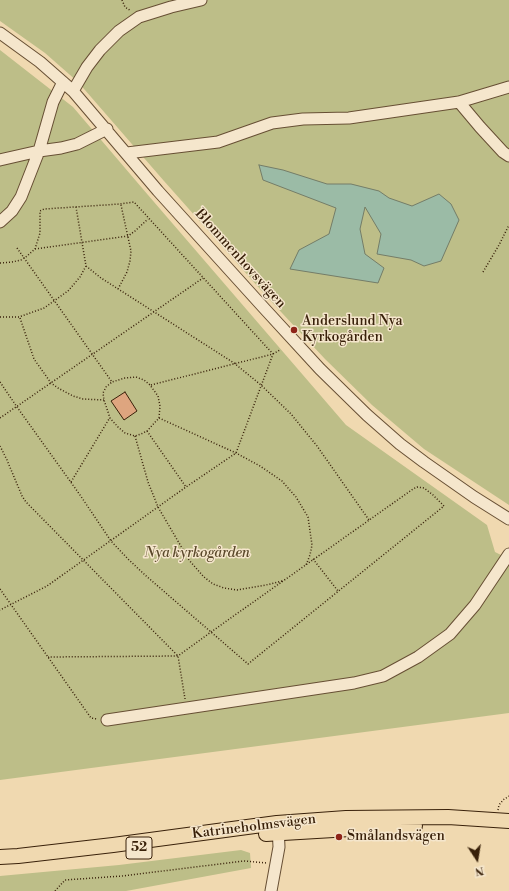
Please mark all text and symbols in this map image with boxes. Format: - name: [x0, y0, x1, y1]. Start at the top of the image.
- street label: Blommenhovsvägen: [191, 206, 289, 312]
- place label: Anderslund Nya Kyrkogården: [302, 314, 403, 346]
- marker: Anderslund Nya Kyrkogården: [289, 325, 299, 335]
- park label: Nya kyrkogården: [144, 546, 250, 562]
- street label: Katrineholmsvägen: [191, 811, 317, 843]
- place label: Smålandsvägen: [347, 829, 445, 845]
- marker: Smålandsvägen: [334, 832, 344, 842]
- road number: 52: [126, 837, 152, 859]
- north arrow: [457, 839, 497, 879]
- text: N: [474, 863, 485, 878]

